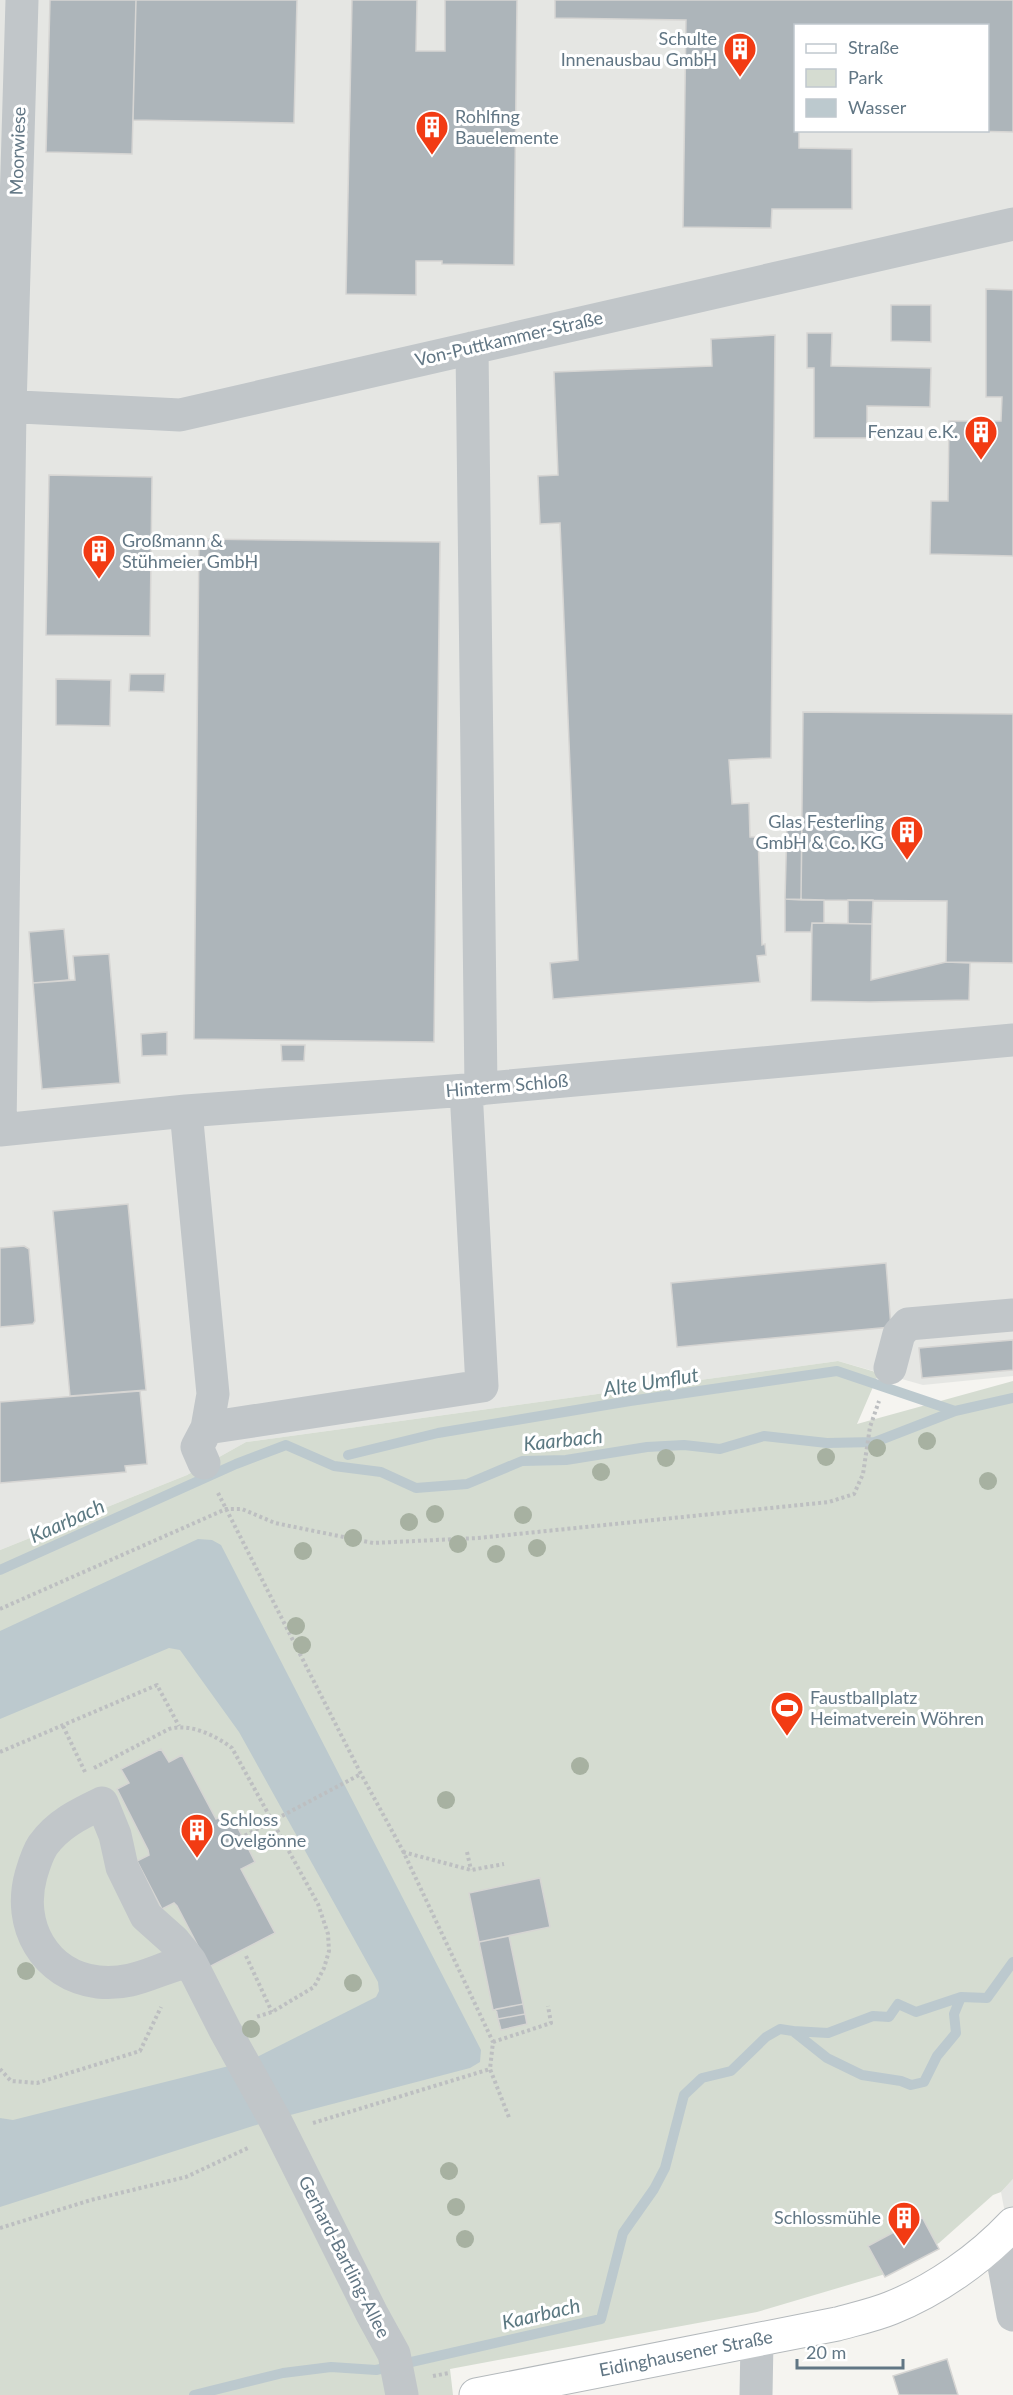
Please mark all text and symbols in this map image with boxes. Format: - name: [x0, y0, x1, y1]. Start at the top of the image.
- legend: [794, 24, 989, 132]
- place label: Schulte Innenausbau GmbH: [561, 27, 717, 70]
- building icon: Schulte Innenausbau GmbH: [722, 31, 758, 78]
- text: Straße: [848, 36, 899, 58]
- text: Park: [848, 66, 884, 88]
- text: Wasser: [848, 96, 907, 118]
- place label: Rohlfing Bauelemente: [455, 105, 559, 148]
- street label: Moorwiese: [4, 106, 30, 196]
- building icon: Rohlfing Bauelemente: [414, 109, 450, 156]
- street label: Von-Puttkammer-Straße: [413, 306, 605, 370]
- building icon: Fenzau e.K.: [963, 414, 999, 461]
- place label: Fenzau e.K.: [867, 420, 958, 442]
- place label: Großmann & Stühmeier GmbH: [122, 529, 258, 572]
- building icon: Großmann & Stühmeier GmbH: [81, 533, 117, 580]
- place label: Glas Festerling GmbH & Co. KG: [755, 810, 884, 853]
- building icon: Glas Festerling GmbH & Co. KG: [889, 814, 925, 861]
- street label: Hinterm Schloß: [445, 1069, 569, 1101]
- water label: Alte Umflut: [601, 1362, 700, 1401]
- water label: Kaarbach: [522, 1423, 604, 1455]
- water label: Kaarbach: [25, 1493, 108, 1547]
- place label: Faustballplatz Heimatverein Wöhren: [810, 1686, 984, 1729]
- sports icon: Faustballplatz Heimatverein Wöhren: [769, 1690, 805, 1737]
- place label: Schloss Ovelgönne: [220, 1808, 306, 1851]
- building icon: Schloss Ovelgönne: [179, 1812, 215, 1859]
- street label: Gerhard-Bartling-Allee: [294, 2172, 395, 2341]
- building icon: Schlossmühle: [886, 2200, 922, 2247]
- place label: Schlossmühle: [774, 2206, 881, 2228]
- water label: Kaarbach: [499, 2292, 582, 2334]
- street label: Eidinghausener Straße: [597, 2325, 774, 2381]
- scale bar: [797, 2332, 904, 2370]
- text: 20 m: [806, 2341, 846, 2363]

